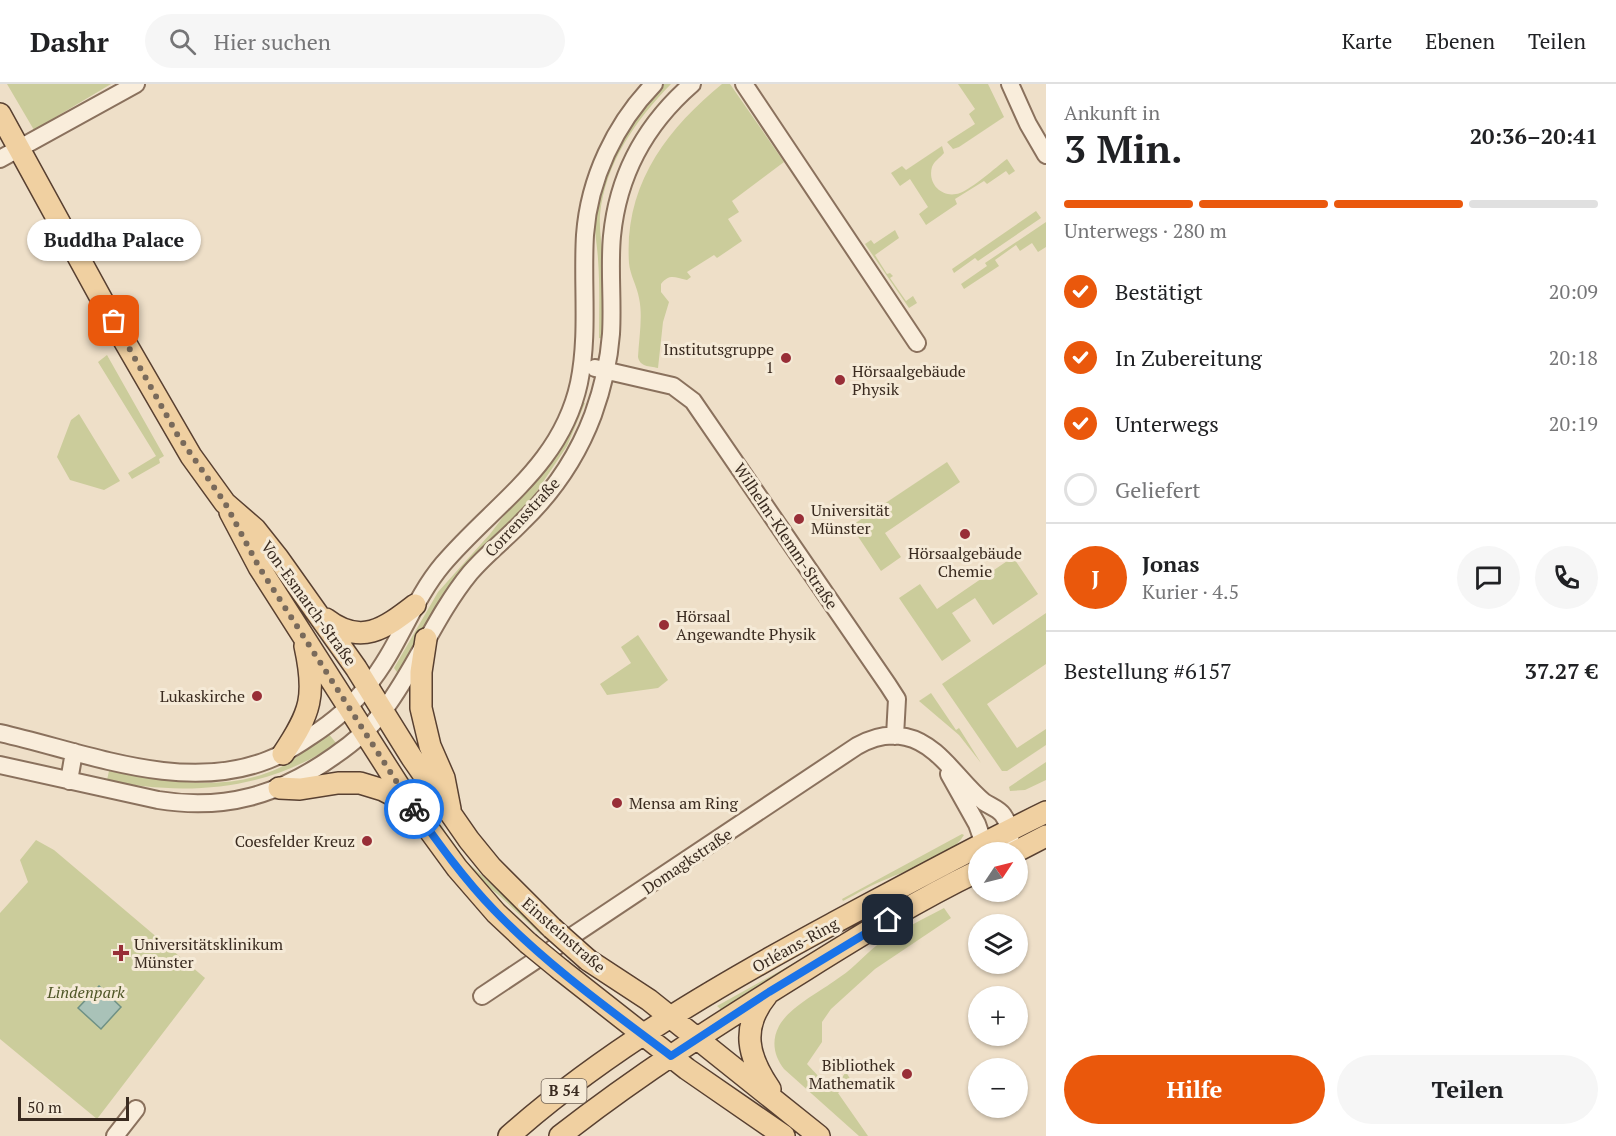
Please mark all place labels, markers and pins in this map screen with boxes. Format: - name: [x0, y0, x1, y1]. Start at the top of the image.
- callout: Buddha Palace: [27, 219, 201, 261]
- pin: [88, 295, 139, 346]
- place label: Institutsgruppe 1: [663, 338, 774, 378]
- marker: Institutsgruppe 1: [779, 351, 793, 365]
- place label: Hörsaalgebäude Physik: [852, 360, 966, 400]
- marker: Hörsaalgebäude Physik: [833, 373, 847, 387]
- place label: Universität Münster: [811, 499, 890, 539]
- marker: Universität Münster: [792, 512, 806, 526]
- marker: Hörsaalgebäude Chemie: [958, 527, 972, 541]
- place label: Hörsaalgebäude Chemie: [908, 542, 1022, 582]
- place label: Hörsaal Angewandte Physik: [676, 605, 817, 645]
- marker: Hörsaal Angewandte Physik: [657, 618, 671, 632]
- place label: Lukaskirche: [160, 685, 245, 707]
- marker: Lukaskirche: [250, 689, 264, 703]
- place label: Mensa am Ring: [629, 792, 739, 814]
- marker: Mensa am Ring: [610, 796, 624, 810]
- place label: Coesfelder Kreuz: [235, 830, 355, 852]
- marker: Coesfelder Kreuz: [360, 834, 374, 848]
- pin: [862, 894, 913, 945]
- place label: Universitätsklinikum Münster: [134, 933, 283, 973]
- marker: Universitätsklinikum Münster: [112, 944, 130, 962]
- place label: Bibliothek Mathematik: [809, 1054, 896, 1094]
- marker: Bibliothek Mathematik: [900, 1067, 914, 1081]

